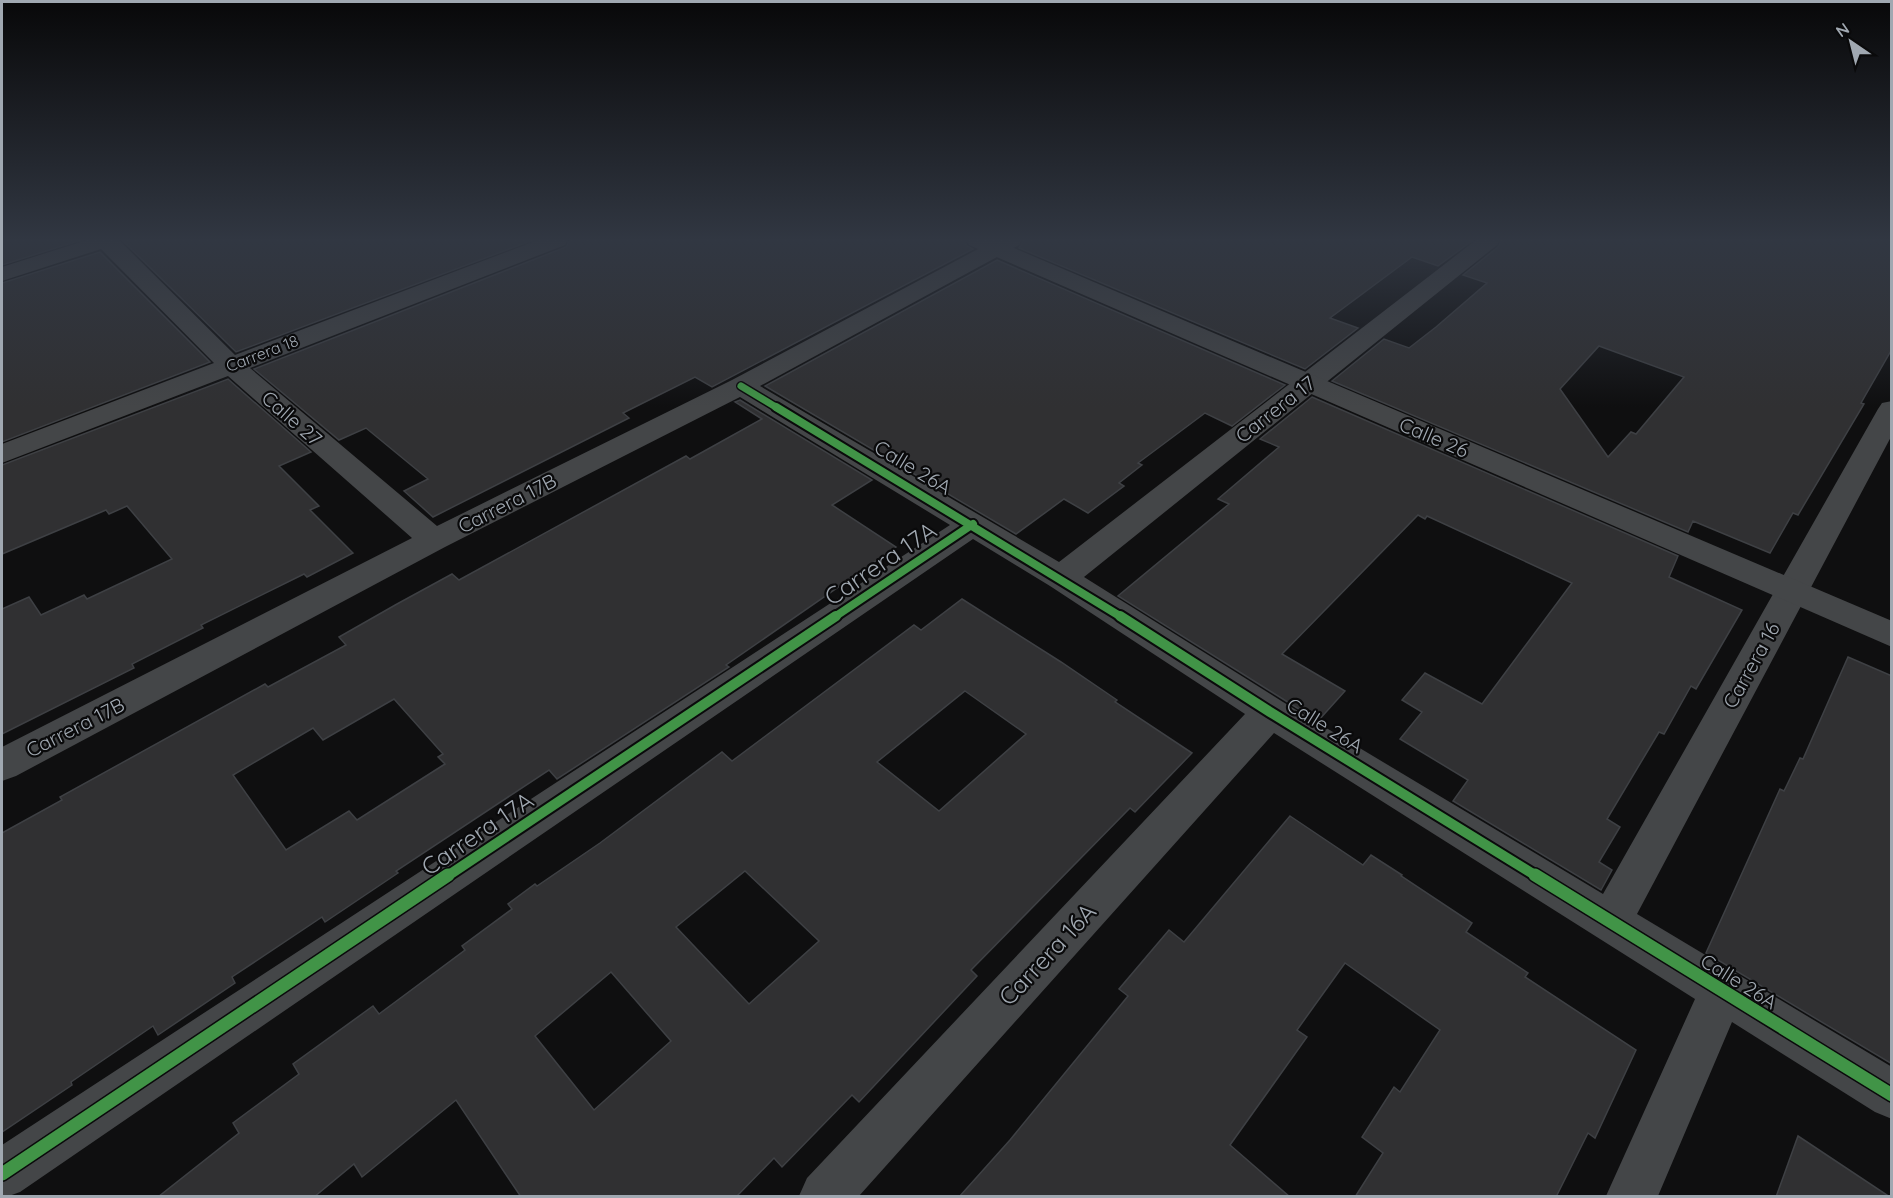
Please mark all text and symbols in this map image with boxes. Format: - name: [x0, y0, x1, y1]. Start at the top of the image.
- north arrow: [1821, 12, 1881, 72]
- text: N: [1832, 18, 1853, 41]
- street label: Carrera 18: [223, 330, 301, 376]
- street label: Carrera 17: [1230, 370, 1320, 448]
- street label: Calle 27: [257, 385, 327, 451]
- street label: Calle 26: [1396, 411, 1473, 463]
- street label: Calle 26A: [870, 434, 956, 500]
- street label: Carrera 17B: [454, 468, 560, 538]
- street label: Carrera 17A: [818, 515, 942, 611]
- street label: Carrera 16: [1717, 617, 1785, 712]
- street label: Carrera 17B: [22, 692, 128, 762]
- street label: Calle 26A: [1282, 692, 1368, 758]
- street label: Carrera 17A: [415, 785, 539, 881]
- street label: Carrera 16A: [992, 897, 1102, 1011]
- street label: Calle 26A: [1696, 948, 1782, 1014]

